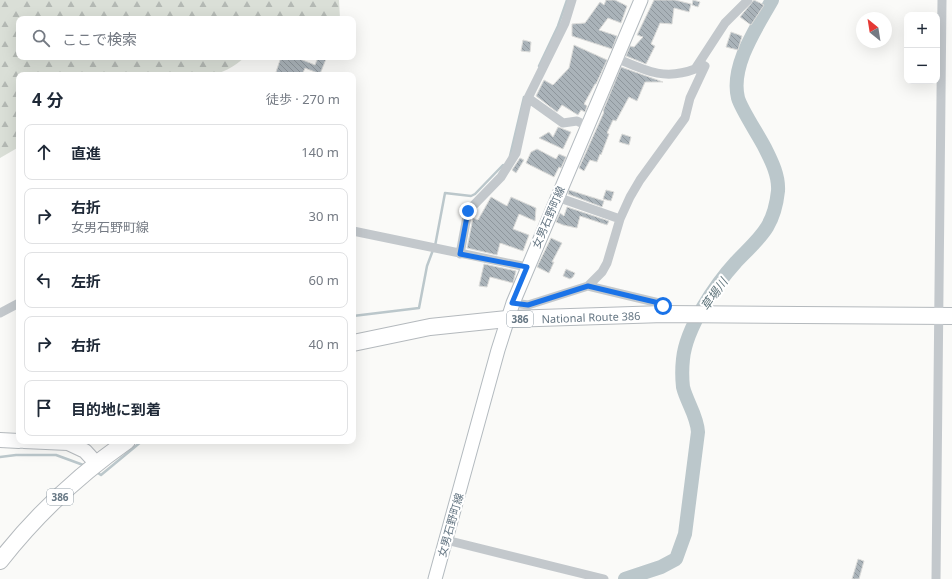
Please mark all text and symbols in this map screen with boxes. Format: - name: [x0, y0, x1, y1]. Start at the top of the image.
- north arrow: [856, 12, 892, 48]
- map controls: [904, 12, 940, 84]
- button: +: [904, 12, 940, 48]
- search box: [16, 16, 356, 60]
- icon: search: [30, 27, 52, 49]
- text: ここで検索: [62, 29, 137, 49]
- button: −: [904, 48, 940, 84]
- text: 4 分: [32, 88, 63, 111]
- text: 徒歩 · 270 m: [266, 90, 340, 108]
- icon: ahead: [33, 141, 55, 163]
- text: 直進: [71, 143, 101, 163]
- text: 140 m: [301, 143, 339, 161]
- street label: 女男石野町線: [528, 184, 568, 250]
- text: 右折: [71, 197, 101, 217]
- route end: [459, 202, 477, 220]
- icon: right: [33, 205, 55, 227]
- text: 30 m: [309, 207, 339, 225]
- text: 女男石野町線: [71, 218, 149, 236]
- icon: left: [33, 269, 55, 291]
- text: 左折: [71, 271, 101, 291]
- text: 60 m: [309, 271, 339, 289]
- water label: 草場川: [697, 273, 732, 314]
- route start: [654, 297, 672, 315]
- street label: National Route 386: [541, 308, 641, 326]
- road number: 386: [507, 311, 533, 327]
- icon: right: [33, 333, 55, 355]
- text: 右折: [71, 335, 101, 355]
- text: 40 m: [309, 335, 339, 353]
- icon: arrive: [33, 397, 55, 419]
- text: 目的地に到着: [71, 399, 161, 419]
- road number: 386: [47, 489, 73, 505]
- street label: 女男石野町線: [434, 491, 466, 559]

